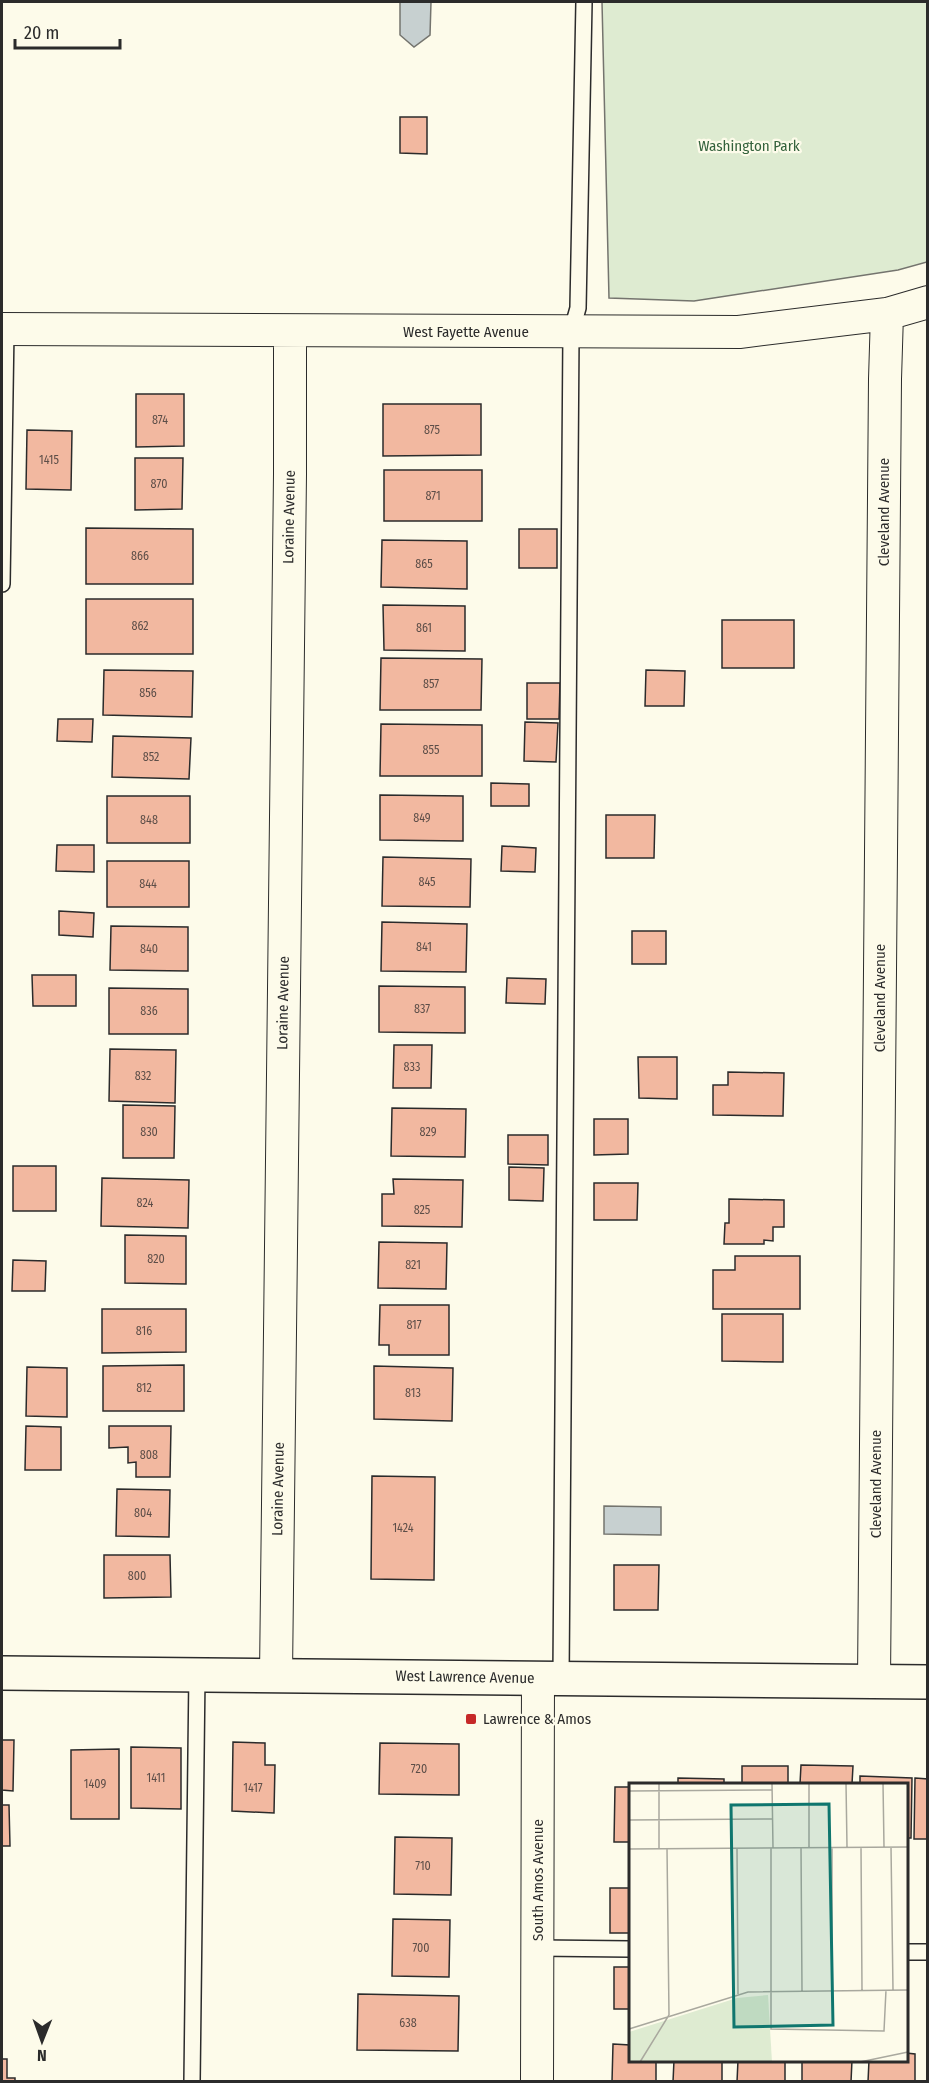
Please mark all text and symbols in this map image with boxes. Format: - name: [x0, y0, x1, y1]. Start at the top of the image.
- scale bar: [15, 12, 120, 50]
- text: 20 m: [24, 22, 59, 44]
- park label: Washington Park: [698, 137, 800, 155]
- street label: West Fayette Avenue: [403, 323, 529, 341]
- house number: 874: [152, 413, 168, 427]
- house number: 875: [424, 423, 441, 437]
- house number: 1415: [39, 453, 60, 467]
- street label: Cleveland Avenue: [875, 458, 893, 566]
- street label: Loraine Avenue: [279, 470, 299, 564]
- house number: 870: [151, 477, 167, 491]
- house number: 871: [425, 489, 441, 503]
- house number: 866: [131, 549, 149, 563]
- house number: 865: [415, 557, 433, 571]
- house number: 862: [131, 619, 149, 633]
- house number: 861: [416, 621, 432, 635]
- house number: 857: [423, 677, 439, 691]
- house number: 856: [139, 686, 157, 700]
- house number: 855: [423, 743, 440, 757]
- house number: 852: [143, 750, 159, 764]
- house number: 849: [413, 811, 431, 825]
- house number: 848: [140, 813, 158, 827]
- house number: 845: [418, 875, 436, 889]
- house number: 844: [139, 877, 157, 891]
- house number: 841: [416, 940, 432, 954]
- house number: 840: [140, 942, 158, 956]
- street label: Cleveland Avenue: [871, 944, 889, 1052]
- street label: Loraine Avenue: [273, 956, 293, 1050]
- house number: 837: [414, 1002, 430, 1016]
- house number: 836: [140, 1004, 158, 1018]
- house number: 833: [404, 1060, 420, 1074]
- house number: 832: [135, 1069, 151, 1083]
- house number: 830: [140, 1125, 158, 1139]
- house number: 829: [420, 1125, 437, 1139]
- house number: 824: [137, 1196, 154, 1210]
- house number: 825: [414, 1203, 431, 1217]
- house number: 820: [147, 1252, 165, 1266]
- house number: 821: [405, 1258, 421, 1272]
- house number: 817: [406, 1318, 422, 1332]
- house number: 816: [136, 1324, 152, 1338]
- house number: 812: [136, 1381, 152, 1395]
- house number: 813: [405, 1386, 421, 1400]
- street label: Cleveland Avenue: [867, 1430, 885, 1538]
- street label: Loraine Avenue: [268, 1442, 288, 1536]
- house number: 808: [140, 1448, 158, 1462]
- house number: 804: [134, 1506, 152, 1520]
- house number: 1424: [392, 1521, 414, 1535]
- house number: 800: [128, 1569, 146, 1583]
- street label: West Lawrence Avenue: [395, 1667, 535, 1687]
- place label: Lawrence & Amos: [483, 1710, 591, 1728]
- marker: Lawrence & Amos: [464, 1712, 478, 1726]
- house number: 720: [411, 1762, 427, 1776]
- house number: 1411: [146, 1771, 166, 1785]
- house number: 1409: [84, 1777, 106, 1791]
- house number: 1417: [243, 1781, 263, 1795]
- inset map: [629, 1783, 908, 2062]
- street label: South Amos Avenue: [529, 1819, 547, 1941]
- house number: 710: [415, 1859, 431, 1873]
- house number: 700: [412, 1941, 430, 1955]
- north arrow: [12, 2011, 72, 2071]
- house number: 638: [399, 2016, 417, 2030]
- text: N: [37, 2046, 47, 2065]

